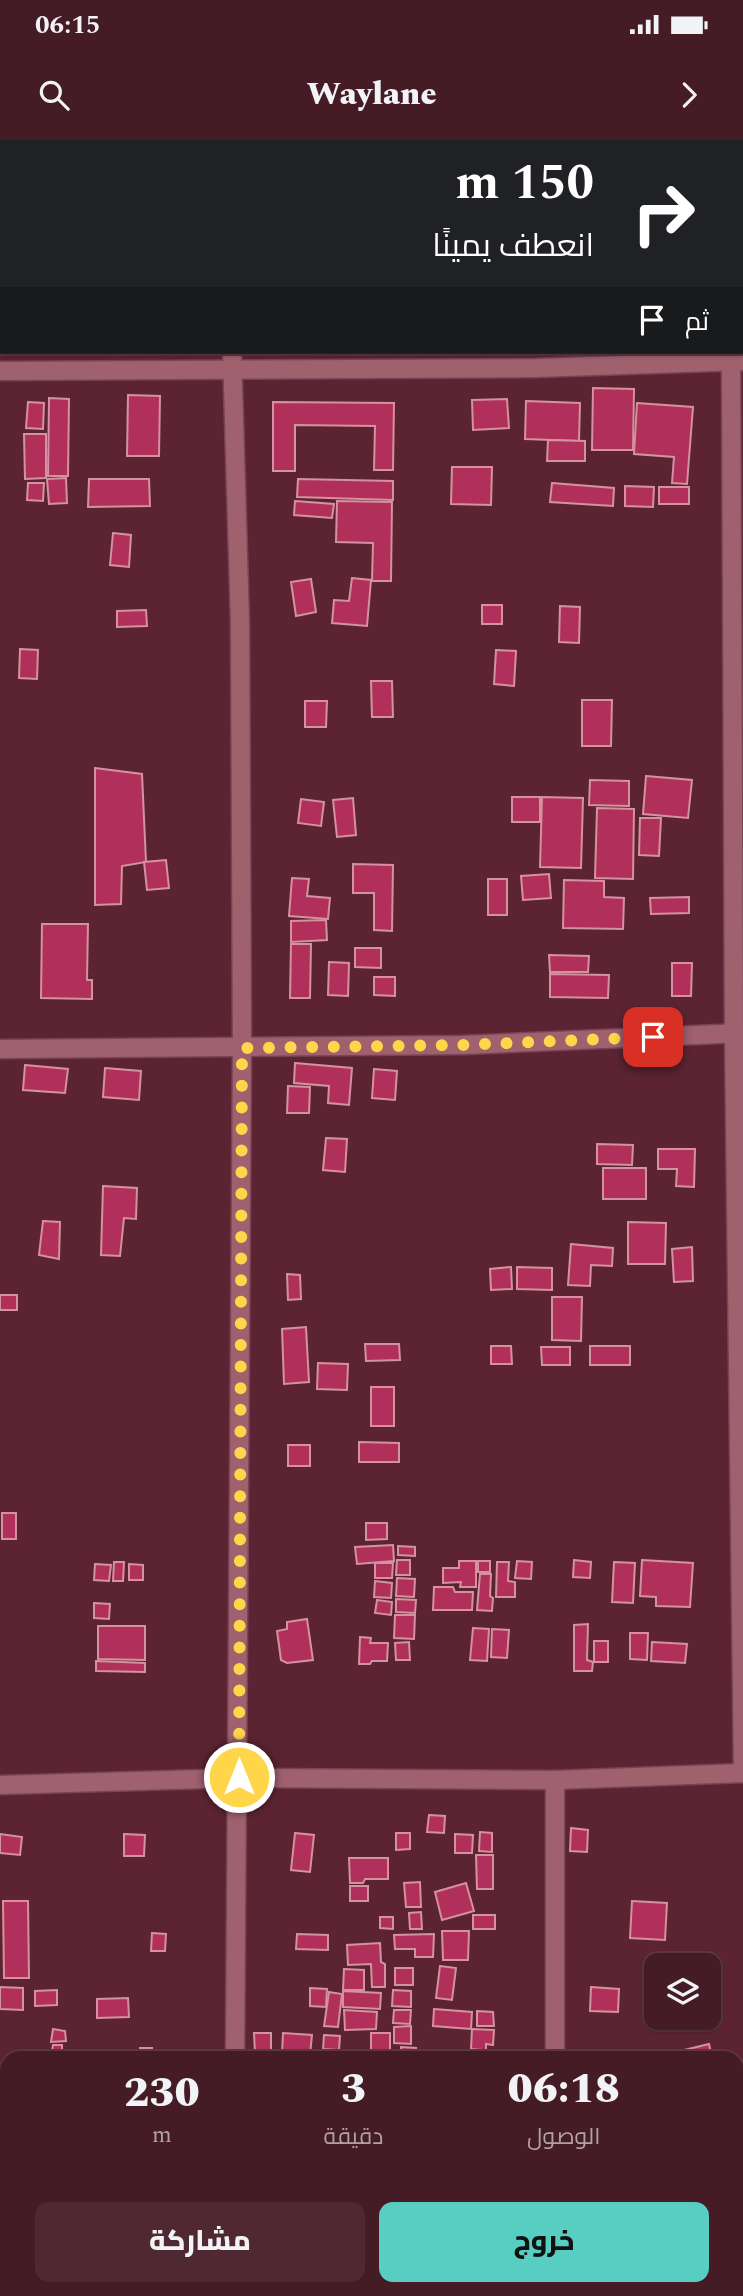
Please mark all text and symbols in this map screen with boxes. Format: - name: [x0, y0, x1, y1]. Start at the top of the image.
- text: 06:15: [35, 5, 100, 45]
- text: Waylane: [306, 70, 437, 119]
- icon: search: [35, 76, 73, 114]
- icon: forward: [670, 76, 708, 114]
- text: 150 m: [455, 146, 594, 221]
- icon: right: [618, 168, 709, 259]
- text: انعطف يمينًا: [432, 222, 594, 271]
- icon: arrive: [633, 301, 671, 339]
- text: ثم: [685, 302, 709, 342]
- pin: [623, 1007, 683, 1067]
- icon: arrive: [634, 1018, 672, 1056]
- position arrow: [202, 1740, 276, 1814]
- map controls: [644, 1953, 721, 2030]
- button: layers: [644, 1953, 721, 2030]
- text: 3: [341, 2058, 366, 2121]
- text: 06:18: [507, 2058, 620, 2121]
- text: 230: [124, 2062, 200, 2125]
- text: m: [152, 2118, 172, 2153]
- text: دقيقة: [324, 2120, 383, 2155]
- text: الوصول: [527, 2120, 600, 2155]
- button: مشاركة: [35, 2202, 365, 2282]
- button: خروج: [379, 2202, 709, 2282]

